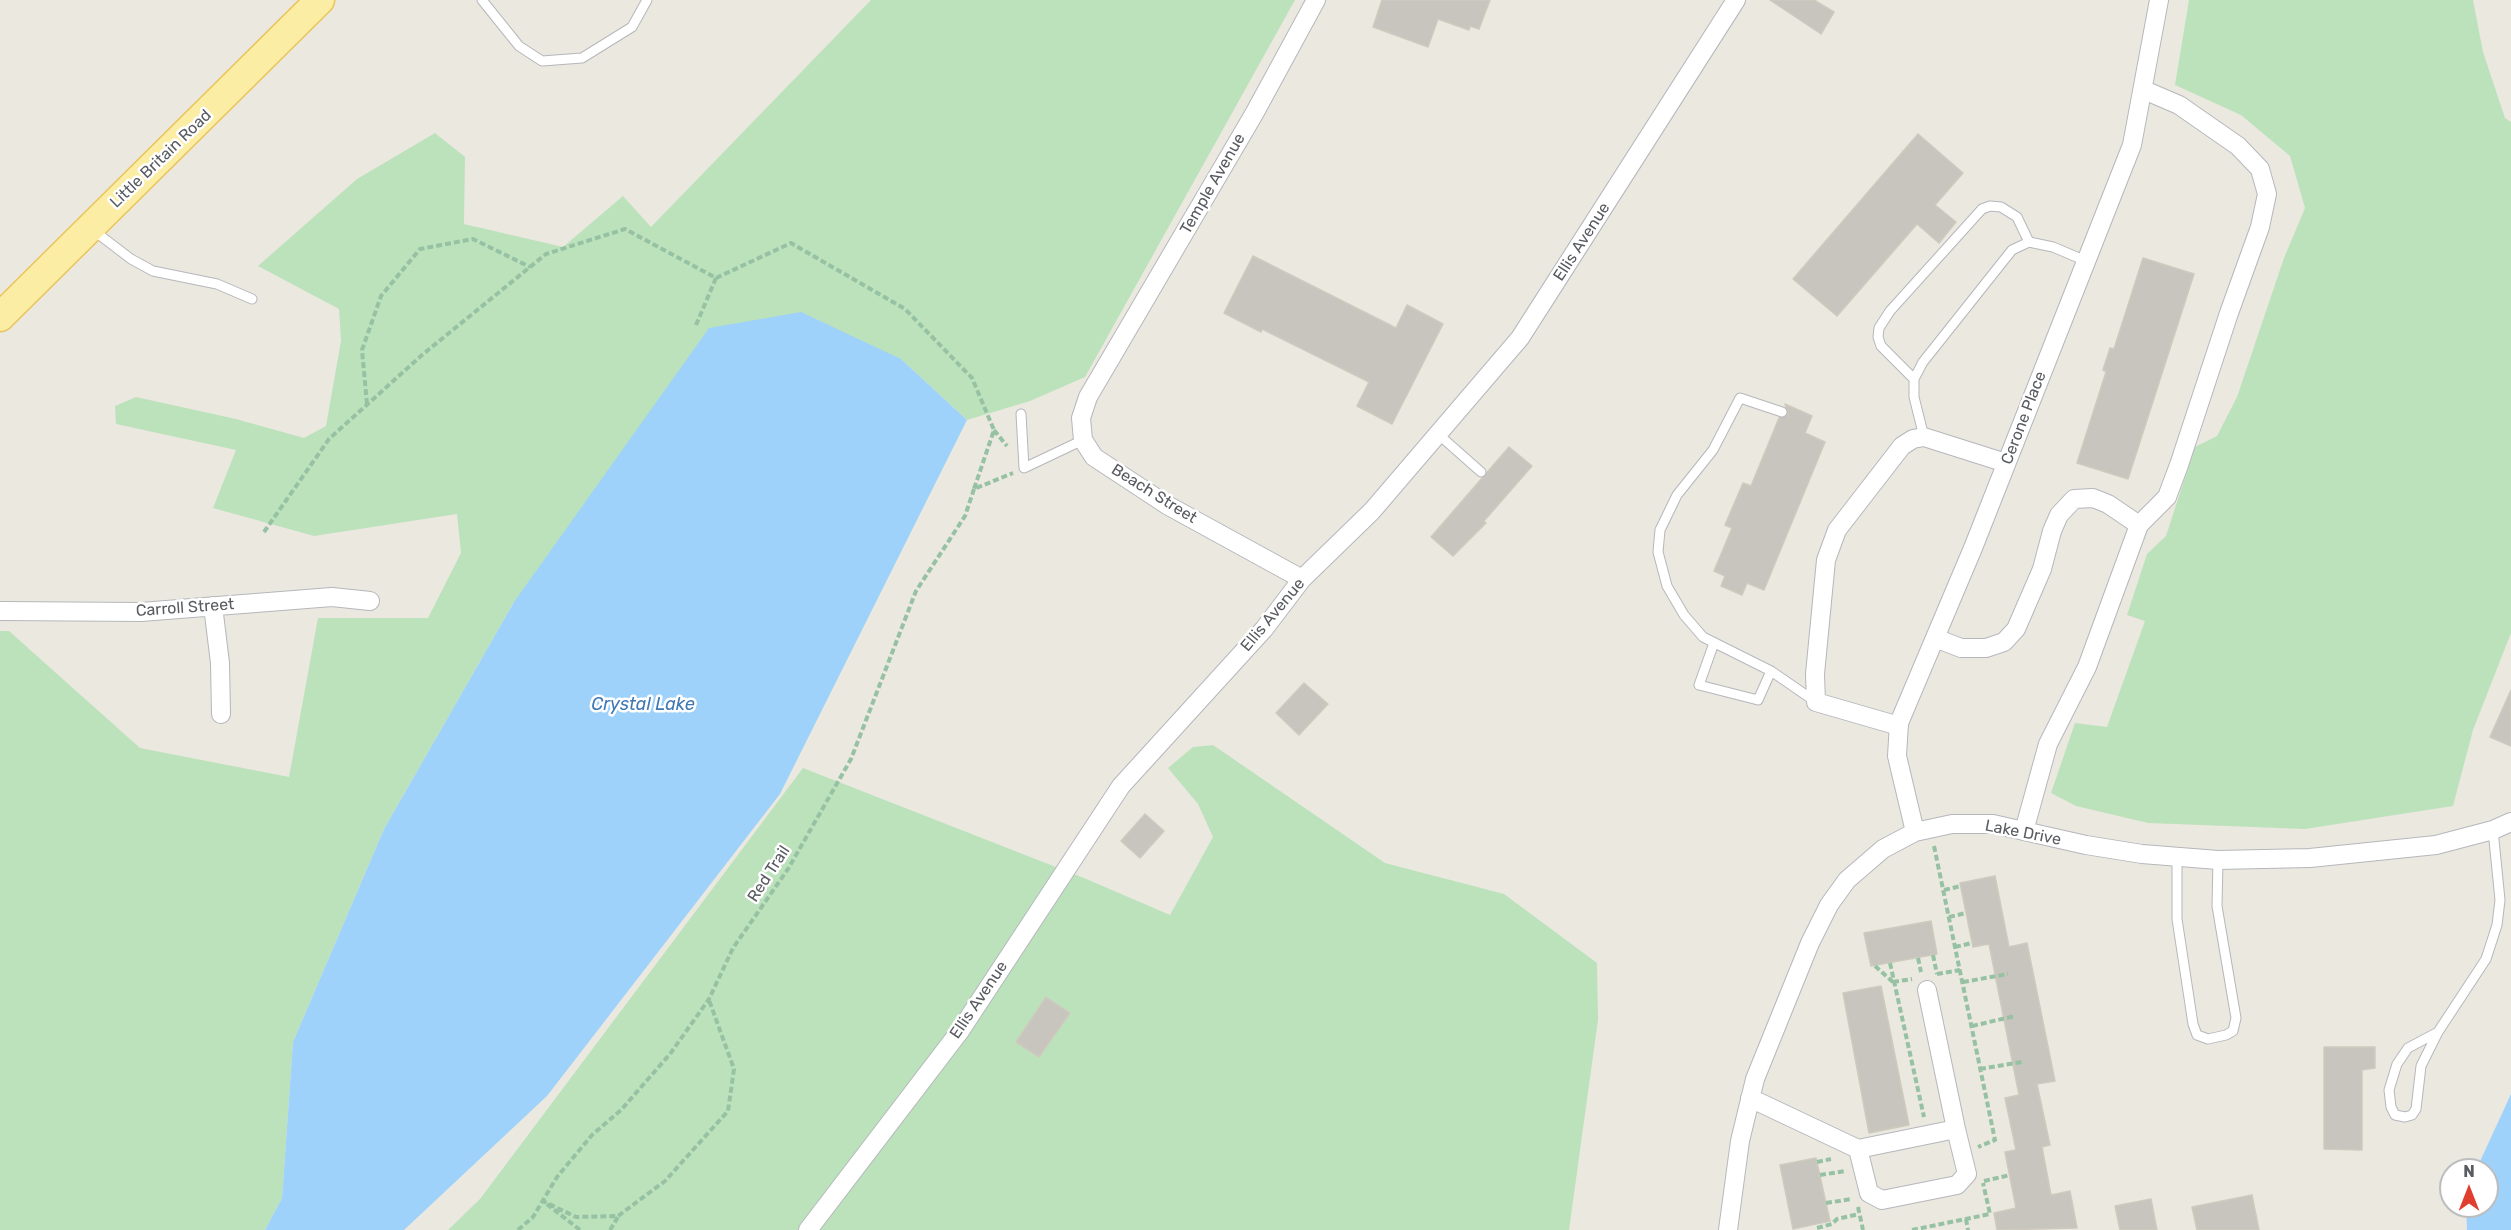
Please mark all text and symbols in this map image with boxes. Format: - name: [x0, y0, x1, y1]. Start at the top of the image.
- street label: Little Britain Road: [106, 106, 216, 212]
- street label: Temple Avenue: [1176, 130, 1250, 238]
- street label: Ellis Avenue: [1550, 199, 1614, 285]
- street label: Cerone Place: [1997, 369, 2051, 467]
- street label: Beach Street: [1108, 460, 1200, 528]
- street label: Ellis Avenue: [1237, 575, 1309, 655]
- street label: Carroll Street: [135, 595, 235, 621]
- water label: Crystal Lake: [591, 694, 695, 716]
- street label: Lake Drive: [1983, 816, 2063, 850]
- street label: Red Trail: [744, 842, 794, 906]
- street label: Ellis Avenue: [946, 958, 1012, 1042]
- north arrow: [2439, 1158, 2499, 1218]
- text: N: [2463, 1162, 2475, 1181]

